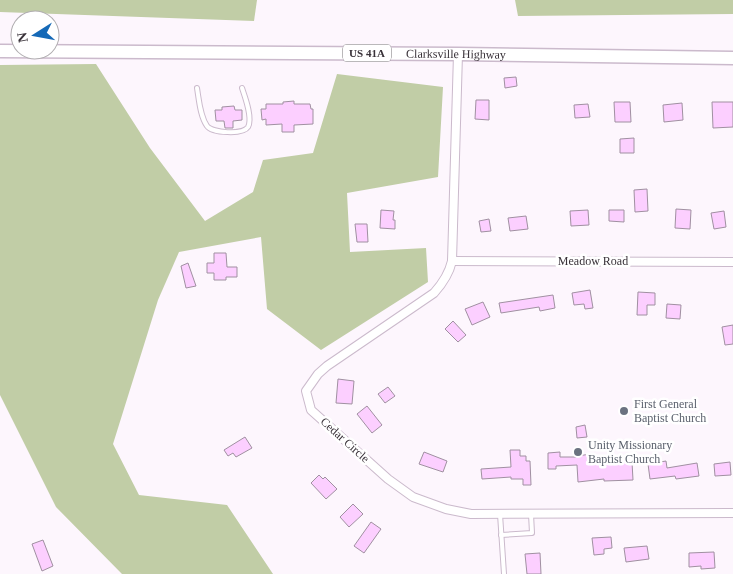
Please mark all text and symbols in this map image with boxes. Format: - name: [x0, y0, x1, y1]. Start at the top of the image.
- north arrow: [10, 10, 60, 60]
- text: N: [14, 31, 31, 44]
- road number: US 41A: [343, 44, 391, 62]
- street label: Clarksville Highway: [406, 47, 506, 62]
- street label: Meadow Road: [558, 254, 628, 268]
- place label: First General Baptist Church: [634, 397, 706, 425]
- marker: First General Baptist Church: [618, 405, 630, 417]
- street label: Cedar Circle: [318, 414, 372, 466]
- place label: Unity Missionary Baptist Church: [588, 438, 672, 466]
- marker: Unity Missionary Baptist Church: [572, 446, 584, 458]

